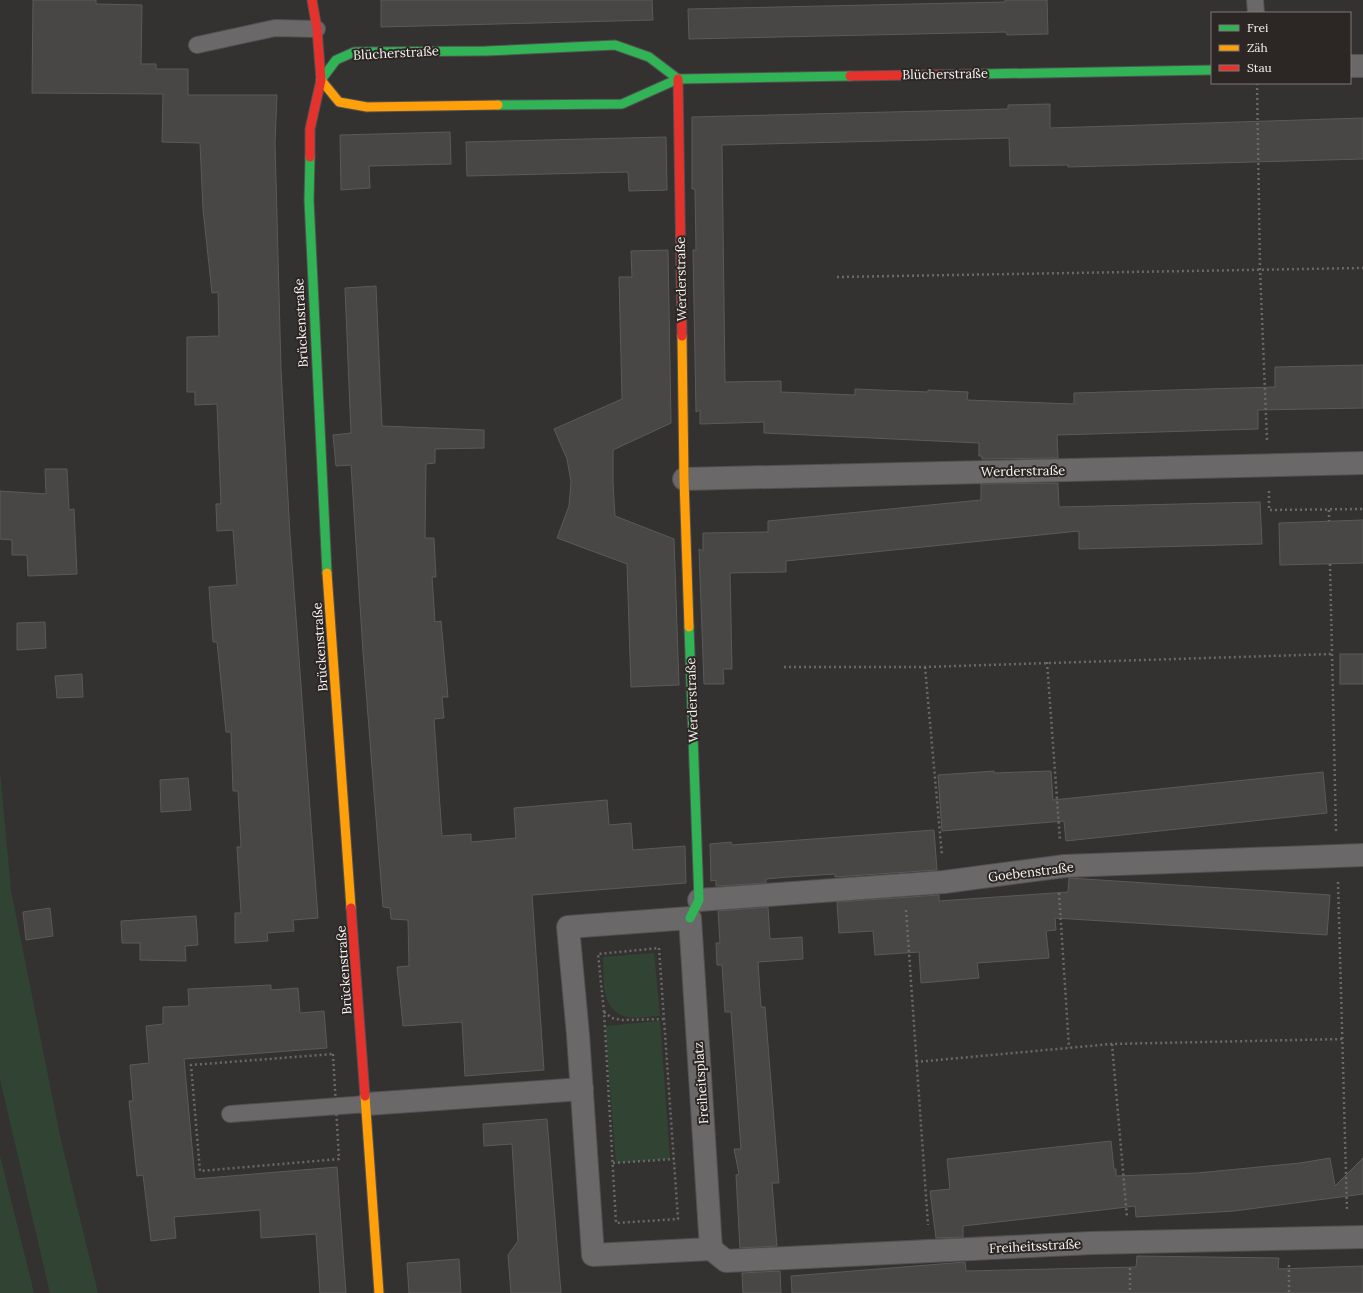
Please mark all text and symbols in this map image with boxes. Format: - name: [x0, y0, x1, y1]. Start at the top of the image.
- legend: [1211, 12, 1351, 84]
- text: Frei: [1247, 20, 1268, 35]
- text: Zäh: [1247, 40, 1268, 55]
- street label: Blücherstraße: [353, 42, 439, 64]
- text: Stau: [1247, 60, 1272, 75]
- street label: Blücherstraße: [902, 65, 988, 83]
- street label: Werderstraße: [672, 237, 690, 321]
- street label: Brückenstraße: [290, 278, 312, 368]
- street label: Werderstraße: [981, 462, 1065, 480]
- street label: Brückenstraße: [308, 602, 332, 692]
- street label: Werderstraße: [682, 657, 702, 743]
- street label: Goebenstraße: [987, 858, 1075, 886]
- street label: Brückenstraße: [332, 925, 356, 1015]
- street label: Freiheitsplatz: [690, 1041, 712, 1125]
- street label: Freiheitsstraße: [989, 1235, 1081, 1257]

